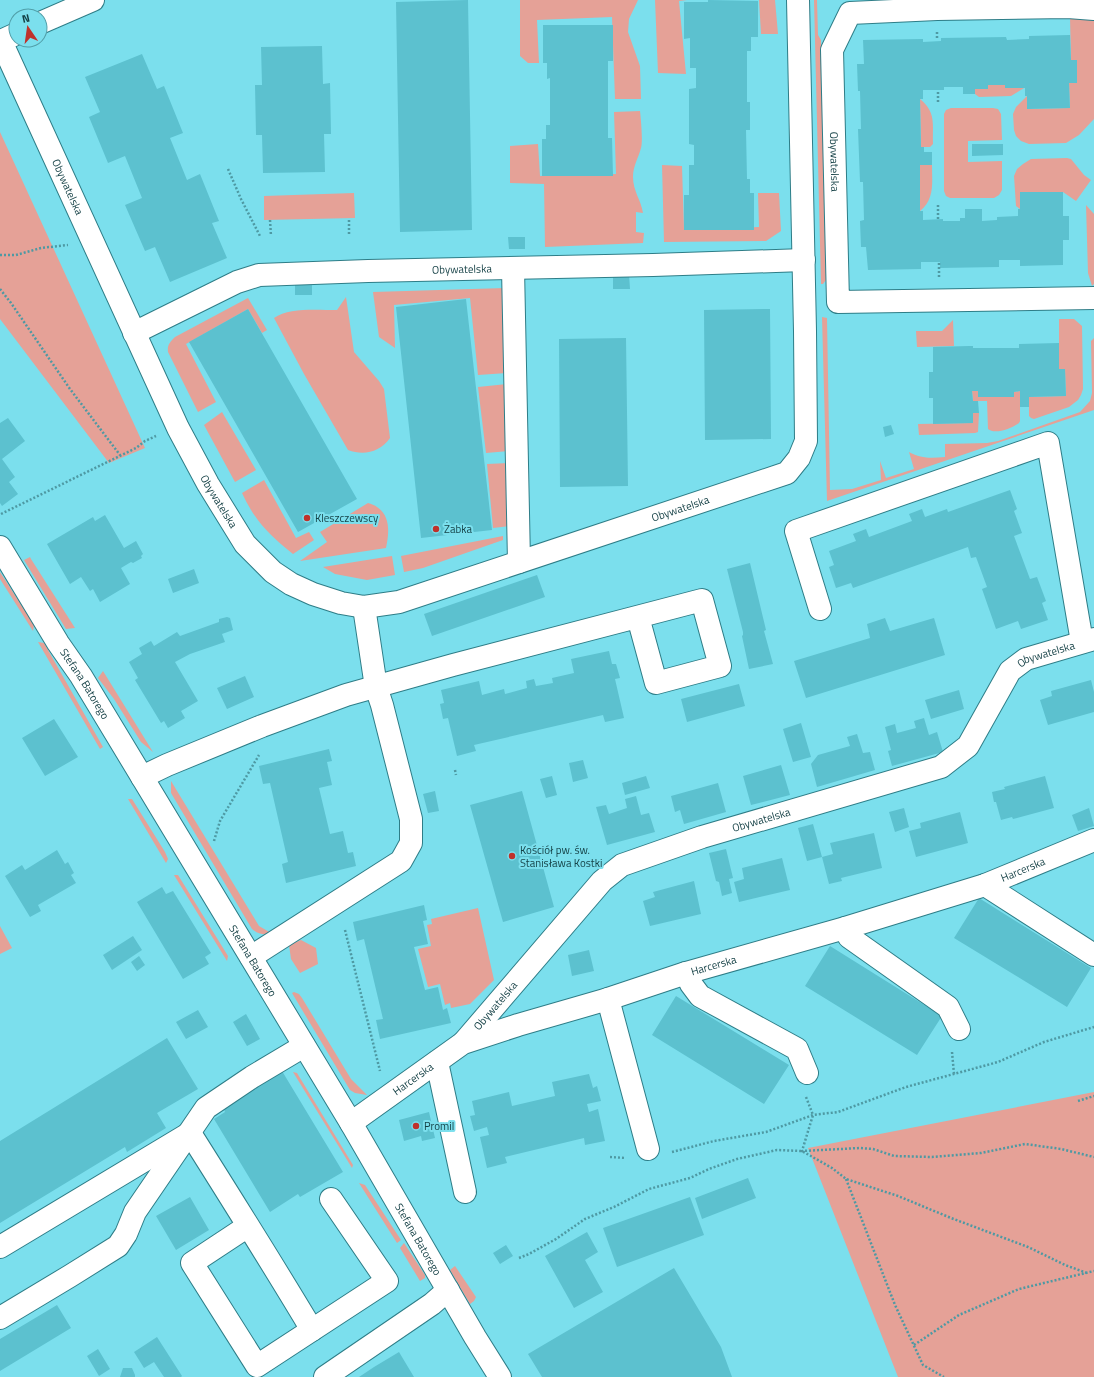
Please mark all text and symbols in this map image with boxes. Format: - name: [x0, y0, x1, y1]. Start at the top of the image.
- north arrow: [8, 8, 48, 48]
- text: N: [20, 10, 31, 27]
- street label: Obywatelska: [826, 131, 843, 192]
- street label: Obywatelska: [48, 156, 88, 218]
- street label: Obywatelska: [432, 260, 493, 278]
- street label: Obywatelska: [196, 472, 241, 531]
- street label: Obywatelska: [649, 491, 712, 526]
- place label: Kleszczewscy: [315, 510, 379, 526]
- marker: Kleszczewscy: [302, 513, 312, 523]
- place label: Żabka: [444, 521, 472, 537]
- marker: Żabka: [431, 524, 441, 534]
- street label: Obywatelska: [1013, 637, 1077, 671]
- street label: Stefana Batorego: [56, 645, 113, 722]
- street label: Obywatelska: [730, 803, 793, 836]
- place label: Kościół pw. św. Stanisława Kostki: [520, 842, 602, 871]
- marker: Kościół pw. św. Stanisława Kostki: [507, 851, 517, 861]
- street label: Harcerska: [998, 853, 1048, 886]
- street label: Stefana Batorego: [225, 922, 281, 1000]
- street label: Harcerska: [689, 951, 739, 979]
- street label: Obywatelska: [470, 977, 521, 1034]
- street label: Harcerska: [389, 1058, 437, 1099]
- place label: Promil: [424, 1118, 454, 1134]
- marker: Promil: [411, 1121, 421, 1131]
- street label: Stefana Batorego: [391, 1200, 446, 1279]

